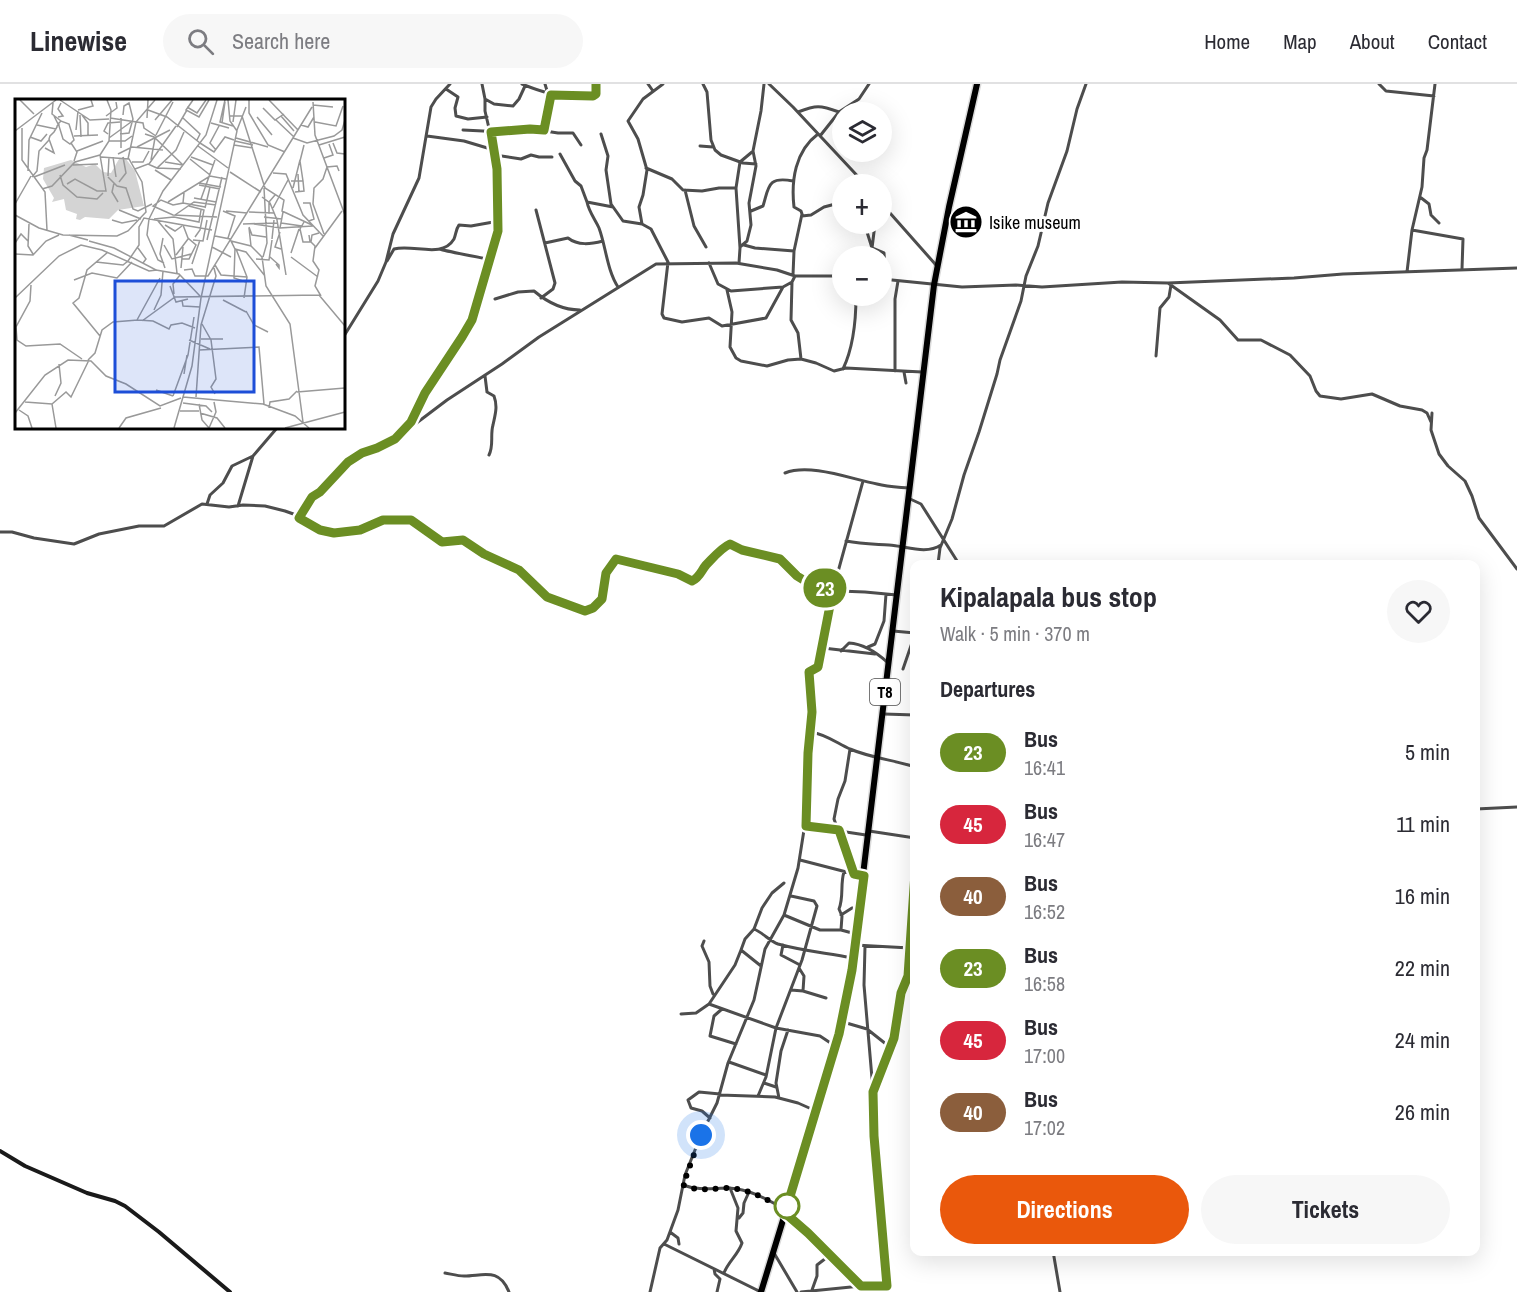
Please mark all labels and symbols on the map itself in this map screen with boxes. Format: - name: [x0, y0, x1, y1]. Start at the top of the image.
- inset map: [15, 99, 345, 429]
- museum icon: Isike museum: [948, 204, 984, 240]
- place label: Isike museum: [989, 210, 1081, 235]
- line badge: 23: [798, 568, 852, 608]
- road number: T8: [870, 679, 900, 705]
- your location: [686, 1120, 716, 1150]
- unlabelled marker: [774, 1193, 800, 1219]

